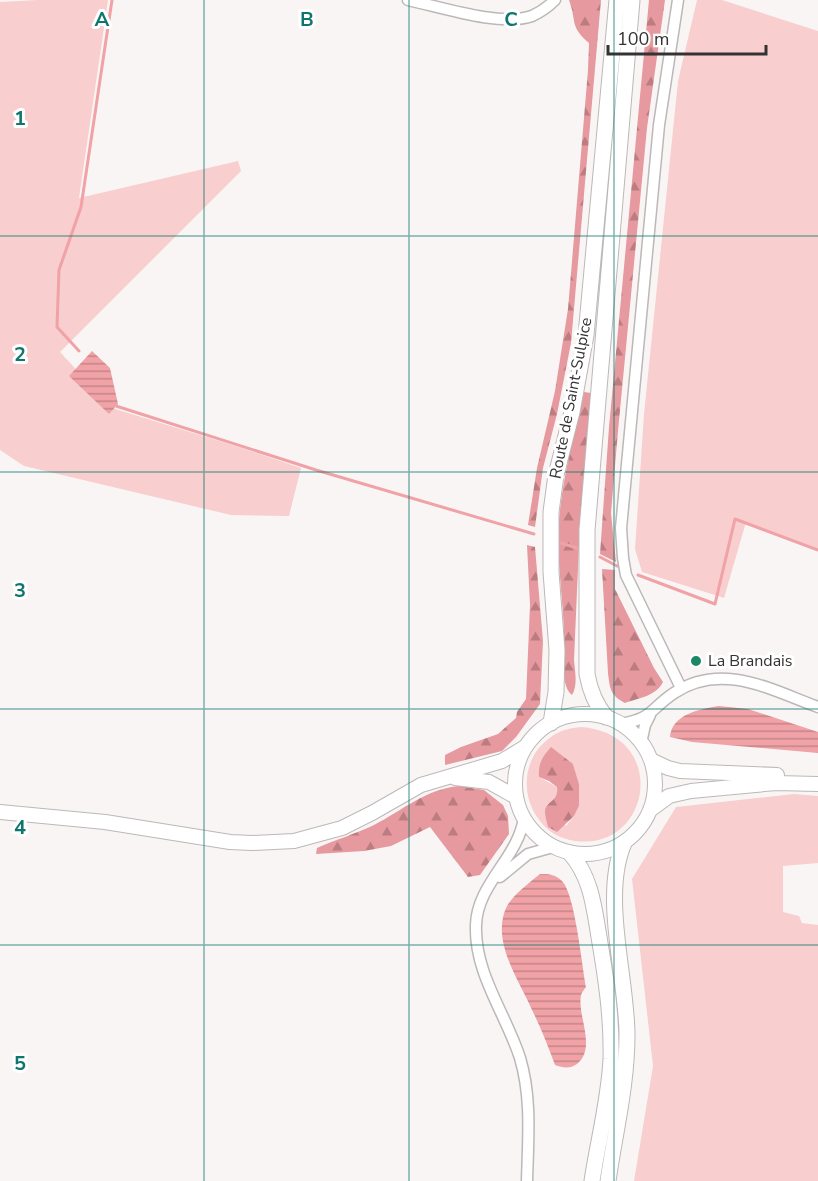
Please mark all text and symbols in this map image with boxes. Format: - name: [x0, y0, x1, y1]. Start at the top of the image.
- text: A: [95, 6, 110, 33]
- text: B: [300, 6, 314, 33]
- text: C: [504, 6, 518, 33]
- scale bar: [608, 18, 766, 56]
- text: 100 m: [617, 27, 669, 51]
- text: 1: [14, 105, 26, 132]
- street label: Route de Saint-Sulpice: [545, 315, 597, 481]
- text: 2: [14, 341, 26, 368]
- text: 3: [14, 577, 26, 604]
- place label: La Brandais: [708, 650, 793, 672]
- marker: La Brandais: [689, 654, 703, 668]
- text: 4: [14, 814, 26, 841]
- text: 5: [14, 1050, 26, 1077]

